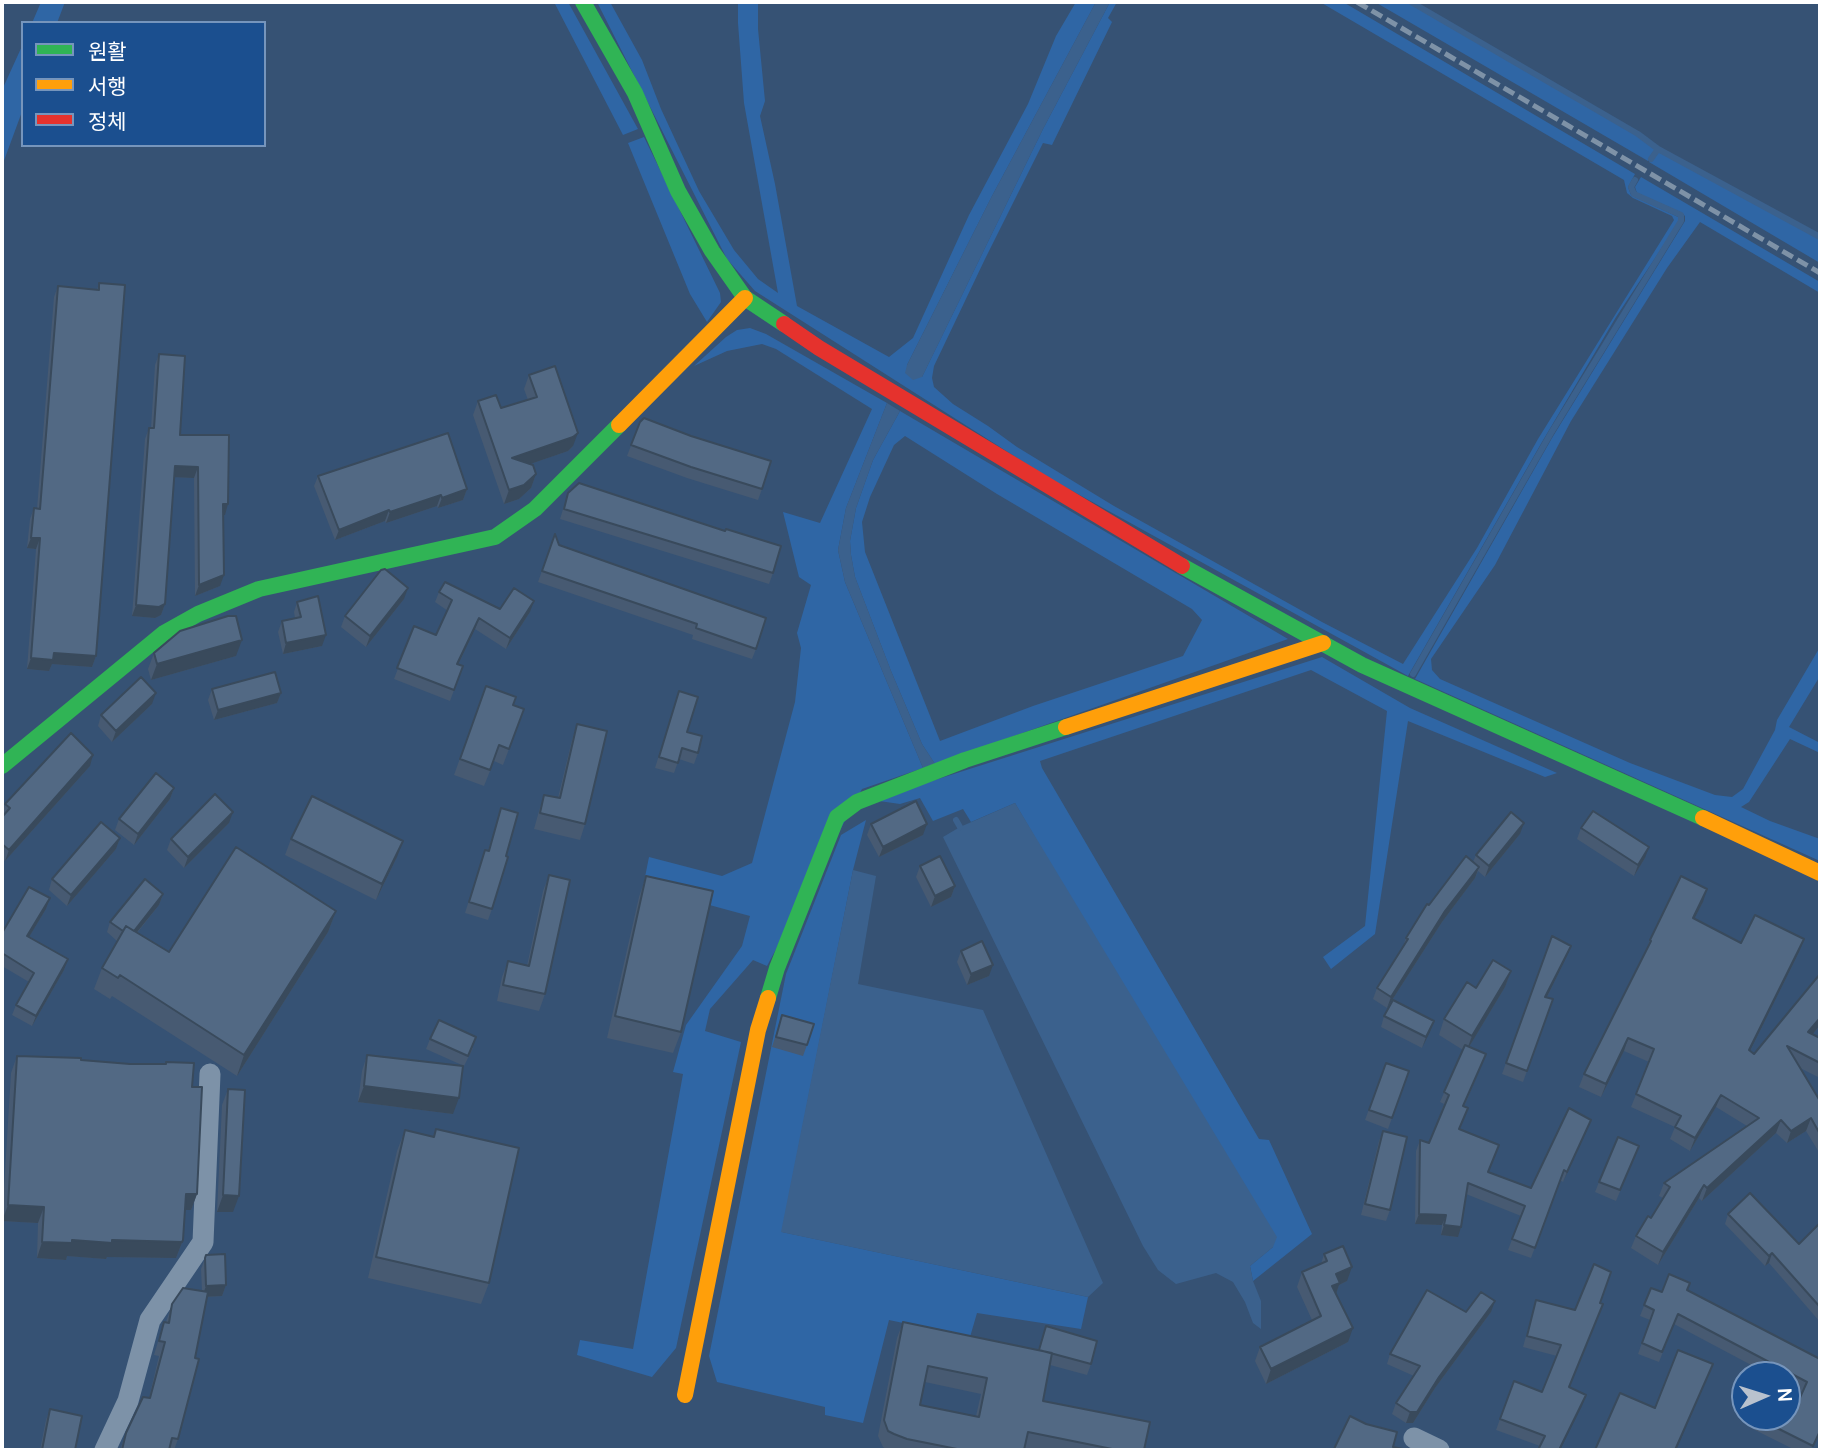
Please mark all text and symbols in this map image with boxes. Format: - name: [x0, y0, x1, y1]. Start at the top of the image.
- legend: [21, 21, 266, 147]
- text: 원활: [88, 37, 127, 65]
- text: 서행: [88, 72, 127, 100]
- text: 정체: [88, 107, 127, 135]
- north arrow: [1731, 1361, 1801, 1431]
- text: N: [1772, 1388, 1798, 1403]

